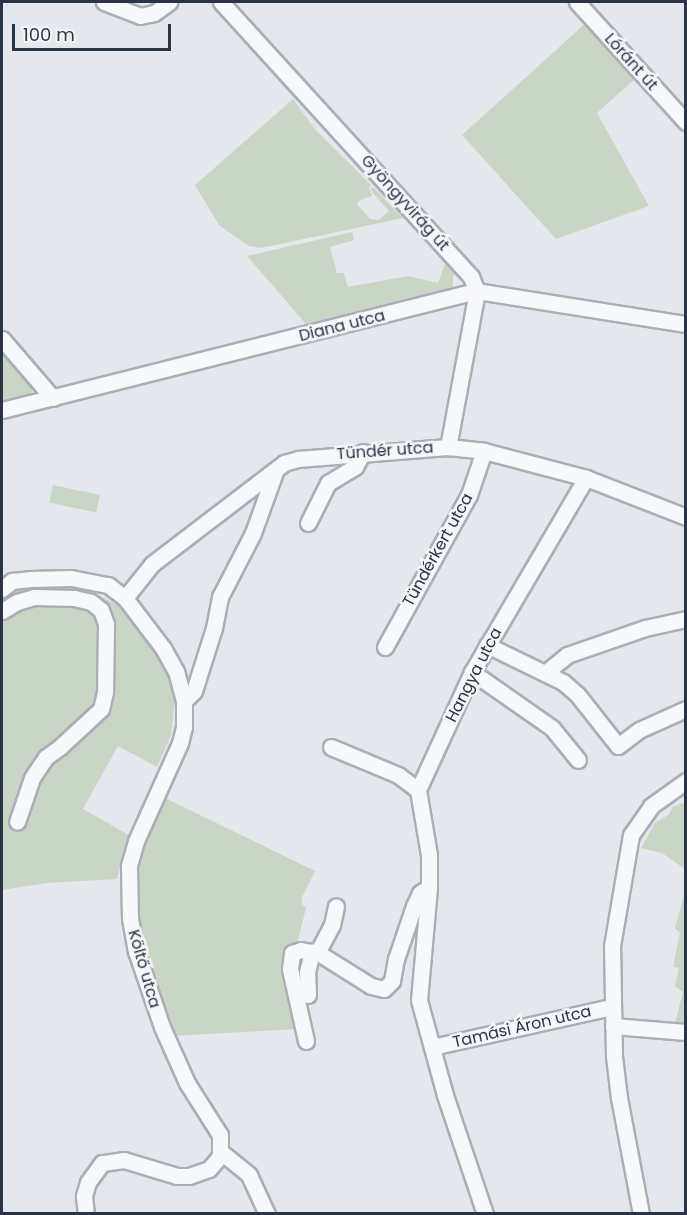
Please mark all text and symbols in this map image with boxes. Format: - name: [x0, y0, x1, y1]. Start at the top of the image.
- scale bar: [15, 12, 174, 50]
- text: 100 m: [23, 22, 75, 47]
- street label: Lóránt út: [600, 29, 662, 95]
- street label: Gyöngyvirág út: [357, 151, 453, 255]
- street label: Diana utca: [297, 306, 387, 346]
- street label: Tündér utca: [336, 438, 434, 464]
- street label: Tündérkert utca: [399, 490, 477, 610]
- street label: Hangya utca: [442, 624, 506, 726]
- street label: Költő utca: [124, 928, 164, 1010]
- street label: Tamási Áron utca: [451, 1002, 593, 1052]

